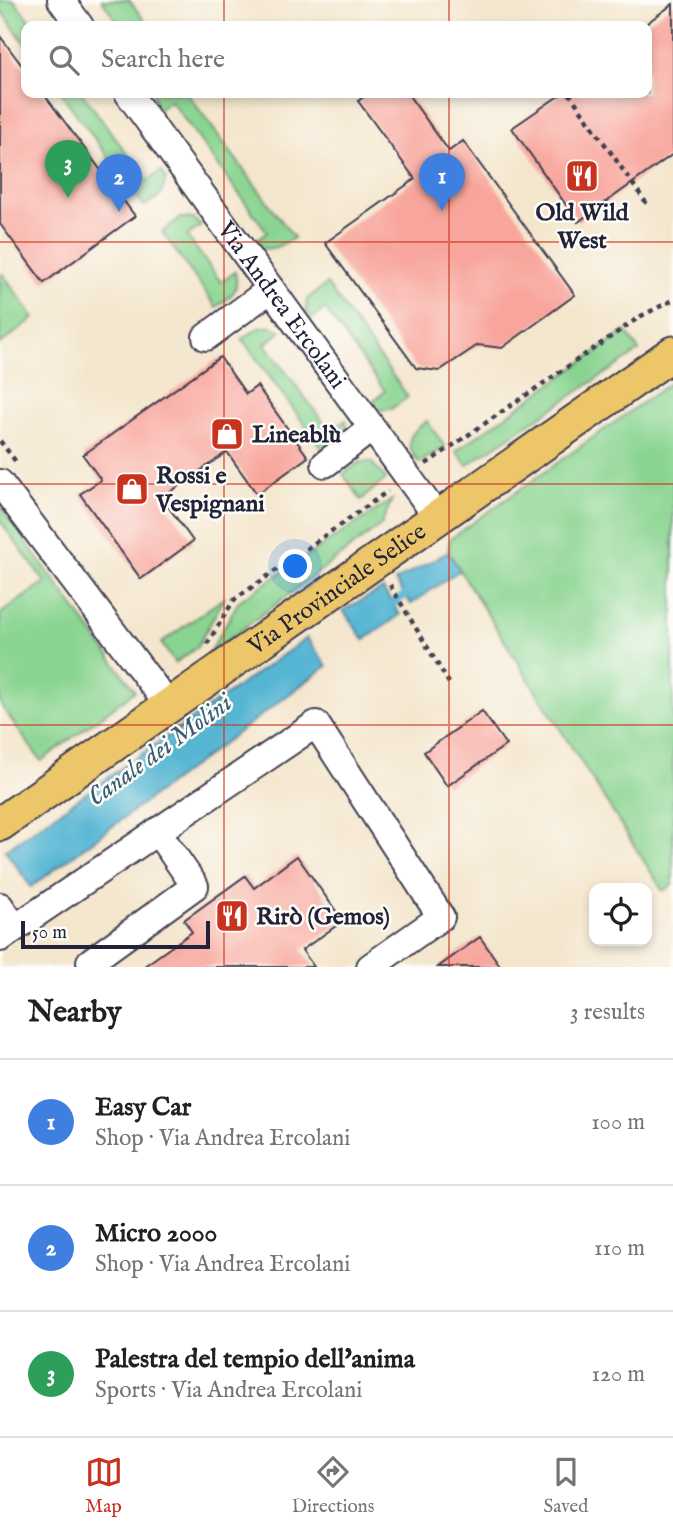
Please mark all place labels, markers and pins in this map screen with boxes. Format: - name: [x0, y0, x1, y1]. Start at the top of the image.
- pin: 3: [45, 140, 91, 198]
- pin: 1: [419, 153, 465, 211]
- pin: 2: [96, 154, 142, 212]
- restaurant icon: Old Wild West: [563, 157, 601, 195]
- place label: Old Wild West: [536, 198, 630, 257]
- shop icon: Lineablù: [208, 415, 246, 453]
- place label: Lineablù: [252, 420, 342, 451]
- place label: Rossi e Vespignani: [155, 461, 265, 520]
- shop icon: Rossi e Vespignani: [113, 470, 151, 508]
- restaurant icon: Rirò (Gemos): [213, 897, 251, 935]
- place label: Rirò (Gemos): [256, 902, 390, 933]

